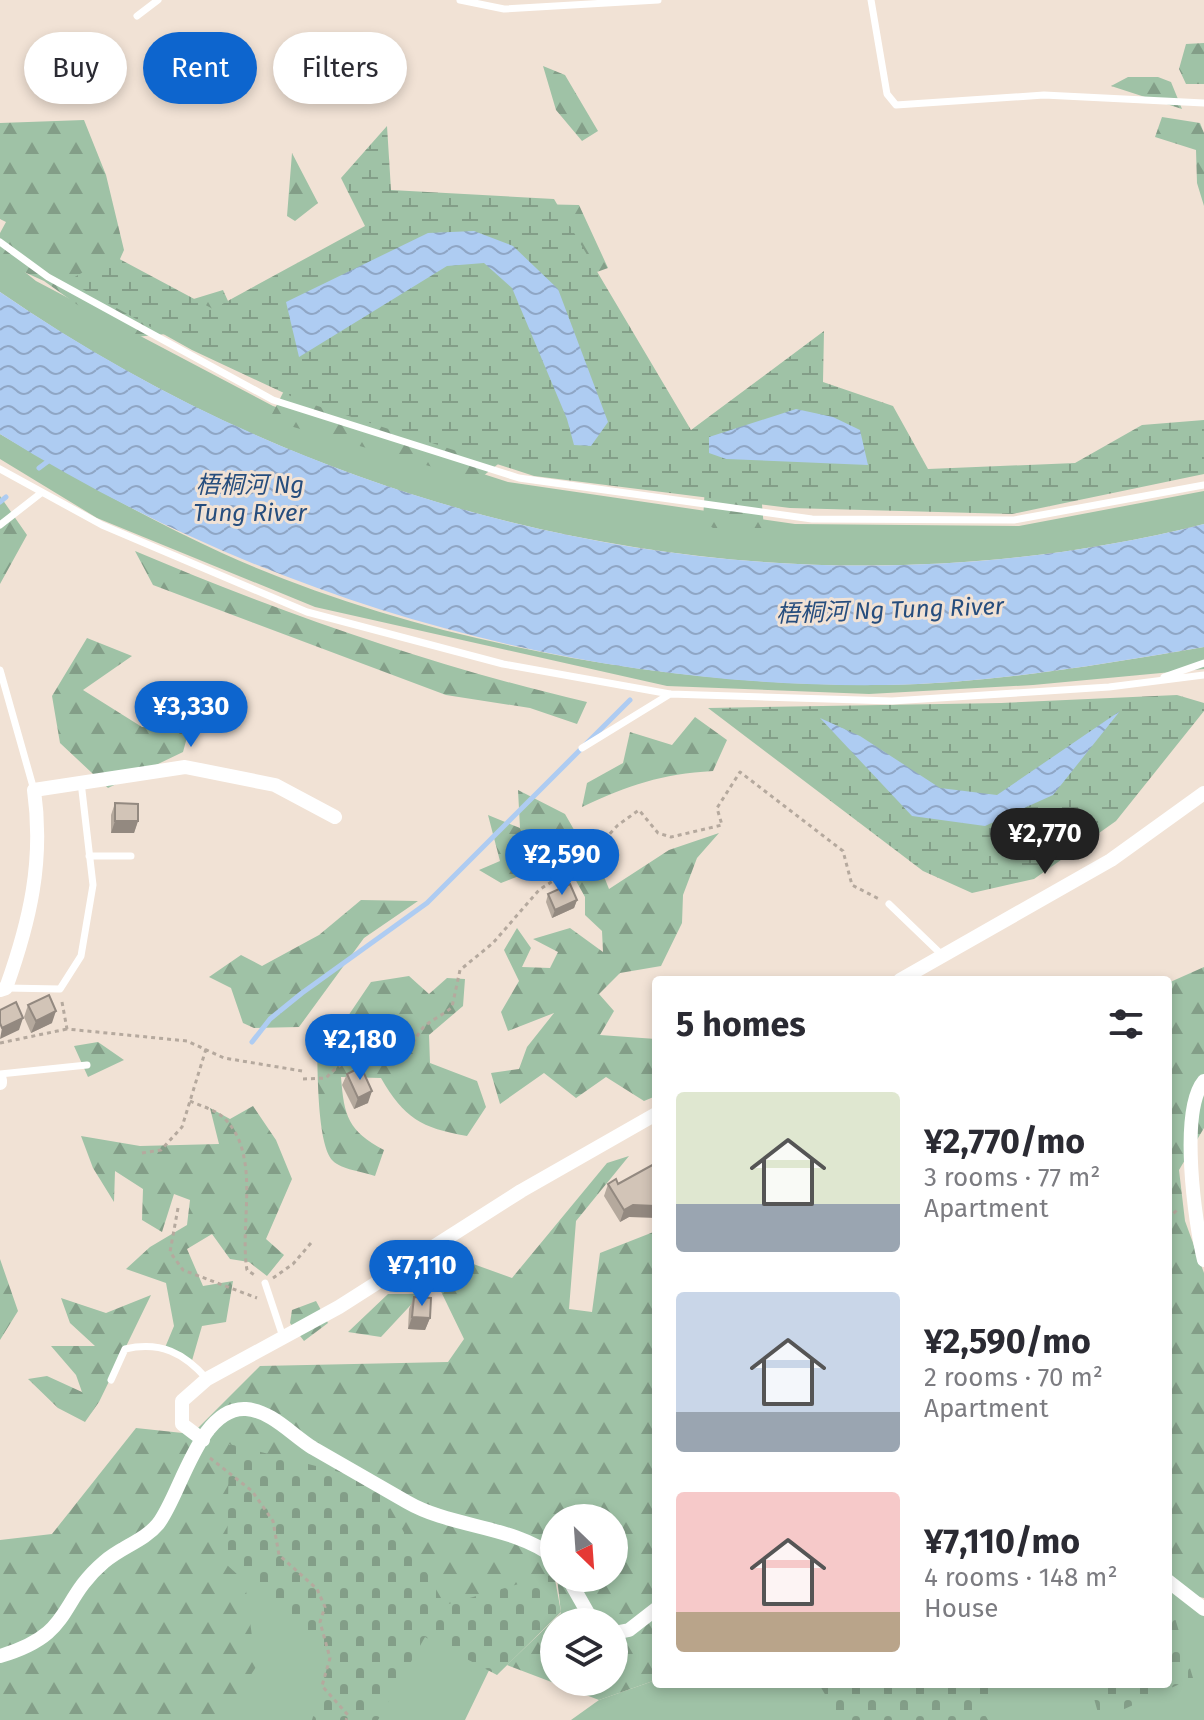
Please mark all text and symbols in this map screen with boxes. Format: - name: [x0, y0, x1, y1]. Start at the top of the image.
- chip: Buy: [24, 32, 127, 104]
- chip: Rent: [143, 32, 257, 104]
- chip: Filters: [273, 32, 407, 104]
- water label: 梧桐河 Ng Tung River: [193, 471, 308, 527]
- water label: 梧桐河 Ng Tung River: [776, 592, 1005, 628]
- pin: ¥3,330: [126, 681, 256, 749]
- text: ¥3,330: [153, 691, 229, 722]
- pin: ¥2,770: [980, 808, 1110, 876]
- text: ¥2,770: [1008, 818, 1082, 849]
- pin: ¥2,590: [497, 829, 627, 897]
- text: ¥2,590: [523, 839, 601, 870]
- icon: filters: [1104, 1002, 1148, 1046]
- text: 5 homes: [676, 1004, 806, 1045]
- pin: ¥2,180: [295, 1014, 425, 1082]
- text: ¥2,180: [323, 1024, 397, 1055]
- text: ¥2,770/mo: [924, 1121, 1085, 1162]
- icon: home: [740, 1124, 836, 1220]
- text: 3 rooms · 77 m²: [924, 1162, 1100, 1193]
- text: Apartment: [924, 1193, 1049, 1224]
- pin: ¥7,110: [357, 1240, 487, 1308]
- text: ¥7,110: [387, 1250, 457, 1281]
- text: ¥2,590/mo: [924, 1321, 1091, 1362]
- icon: home: [740, 1324, 836, 1420]
- text: 2 rooms · 70 m²: [924, 1362, 1103, 1393]
- text: Apartment: [924, 1393, 1049, 1424]
- north arrow: [540, 1504, 628, 1592]
- map controls: [540, 1504, 628, 1696]
- text: ¥7,110/mo: [924, 1521, 1080, 1562]
- icon: home: [740, 1524, 836, 1620]
- text: 4 rooms · 148 m²: [924, 1562, 1118, 1593]
- text: House: [924, 1593, 998, 1624]
- button: layers: [540, 1608, 628, 1696]

